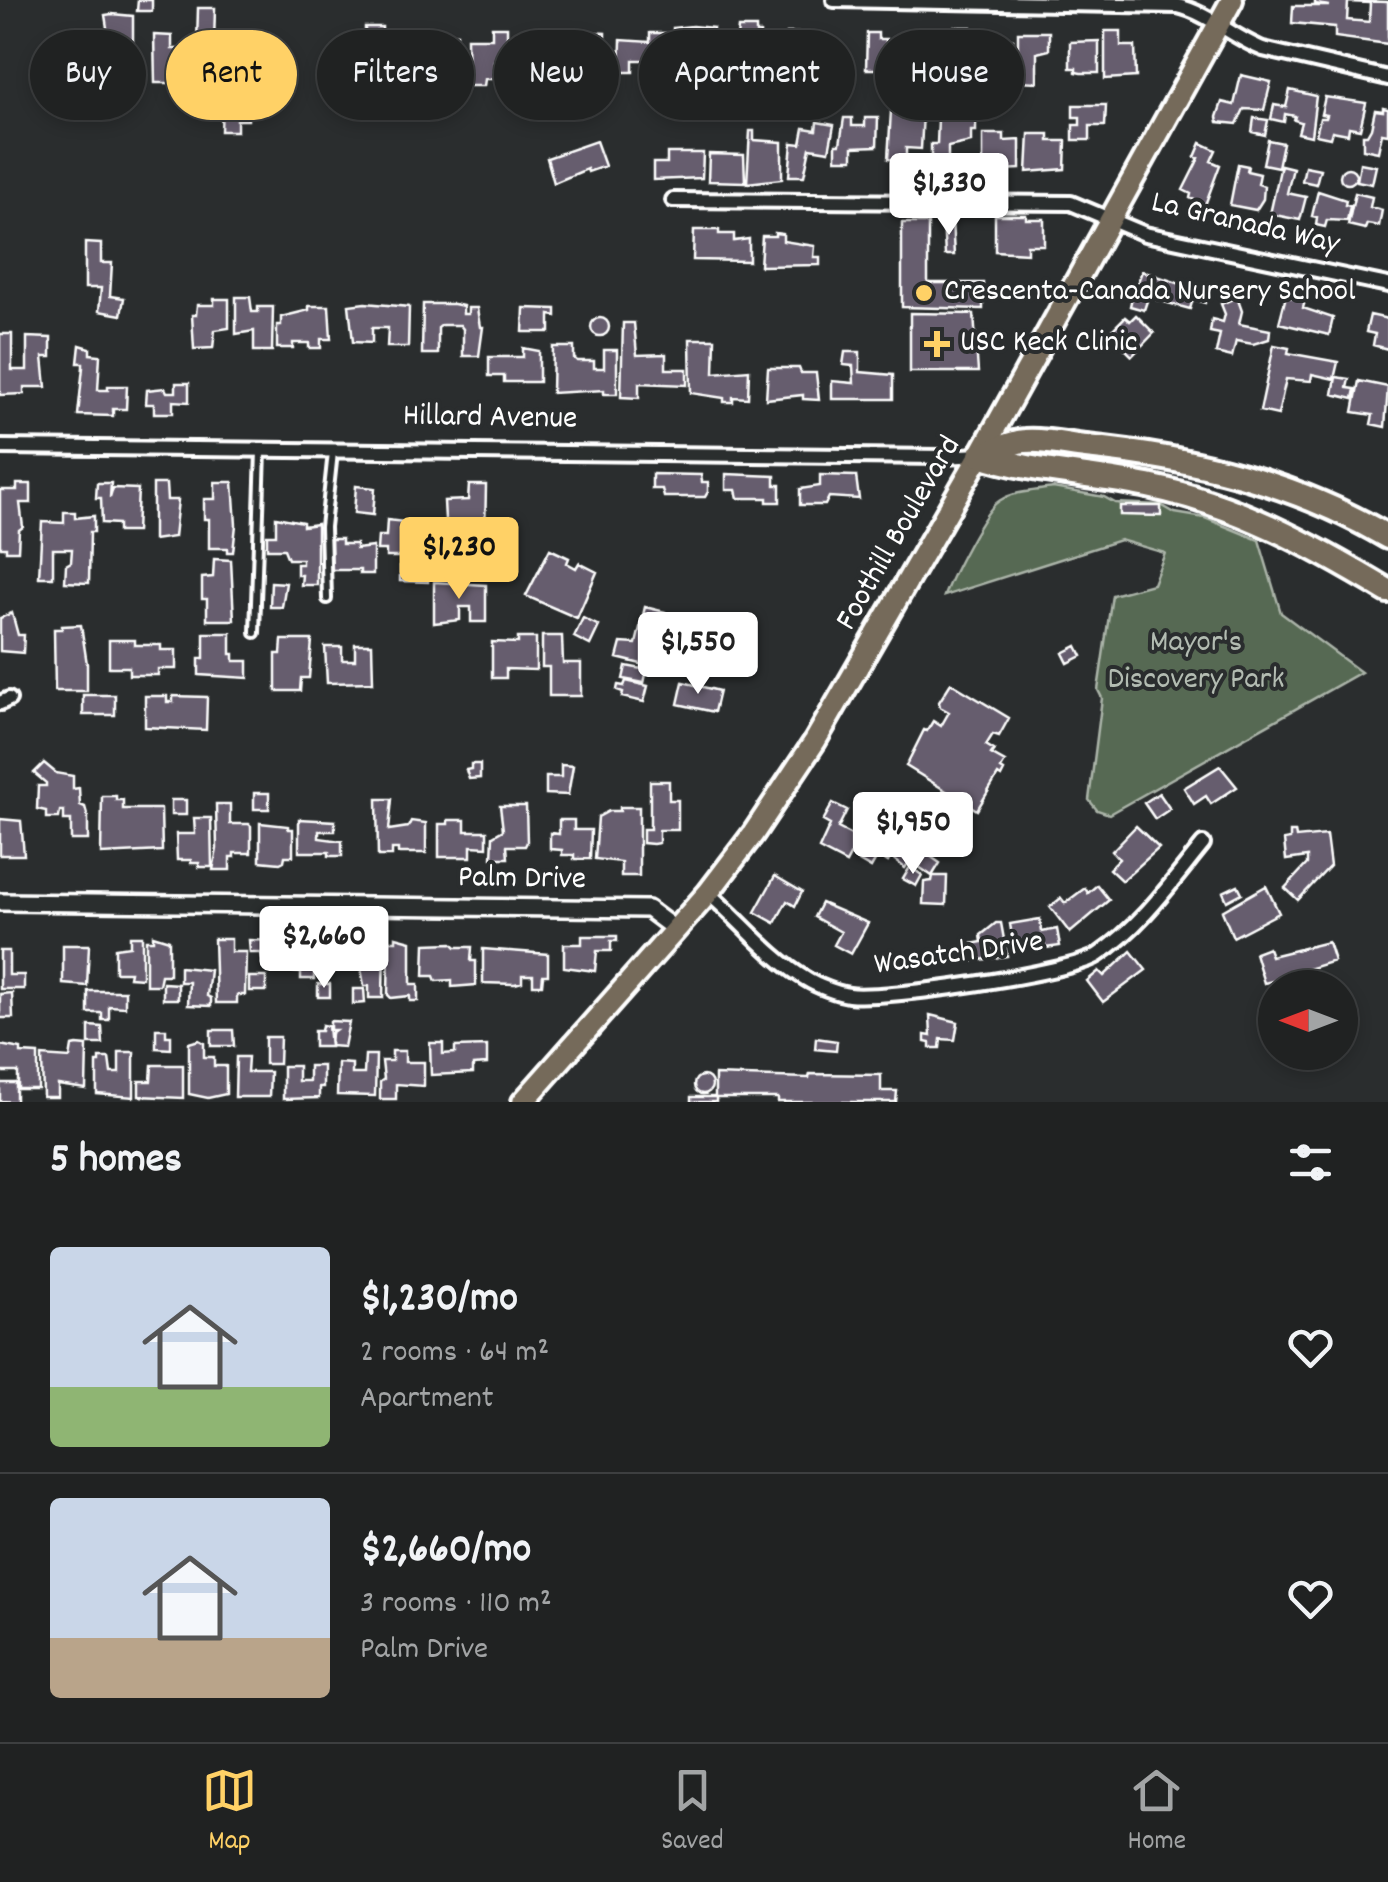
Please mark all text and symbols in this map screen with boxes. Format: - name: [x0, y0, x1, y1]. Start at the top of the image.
- chip: Buy: [30, 30, 146, 120]
- chip: Rent: [166, 30, 297, 120]
- chip: Filters: [317, 30, 474, 120]
- chip: New: [494, 30, 619, 120]
- chip: Apartment: [639, 30, 855, 120]
- chip: House: [875, 30, 1024, 120]
- pin: $1,330: [868, 153, 1030, 238]
- text: $1,330: [911, 162, 987, 208]
- street label: La Granada Way: [1146, 181, 1345, 269]
- place label: Crescenta-Canada Nursery School: [944, 270, 1356, 316]
- marker: Crescenta-Canada Nursery School: [913, 282, 935, 304]
- place label: USC Keck Clinic: [960, 321, 1138, 367]
- marker: USC Keck Clinic: [924, 331, 950, 357]
- street label: Hillard Avenue: [402, 394, 578, 444]
- street label: Foothill Boulevard: [826, 428, 974, 640]
- pin: $1,230: [378, 517, 540, 602]
- text: $1,230: [422, 526, 496, 572]
- pin: $1,550: [617, 612, 779, 697]
- text: $1,550: [660, 621, 736, 667]
- park label: Mayor's Discovery Park: [1107, 621, 1285, 704]
- pin: $1,950: [832, 792, 994, 877]
- text: $1,950: [875, 801, 951, 847]
- street label: Palm Drive: [458, 856, 586, 904]
- pin: $2,660: [243, 906, 405, 991]
- text: $2,660: [281, 915, 367, 961]
- street label: Wasatch Drive: [872, 920, 1046, 990]
- north arrow: [1258, 970, 1358, 1070]
- map controls: [1258, 970, 1358, 1070]
- text: 5 homes: [50, 1132, 182, 1192]
- icon: filters: [1283, 1135, 1338, 1190]
- text: $1,230/mo: [360, 1271, 518, 1331]
- icon: home: [130, 1287, 250, 1407]
- icon: heart: [1283, 1320, 1338, 1375]
- text: 2 rooms · 64 m²: [360, 1331, 549, 1377]
- text: Apartment: [360, 1377, 494, 1423]
- text: $2,660/mo: [360, 1522, 531, 1582]
- icon: home: [130, 1538, 250, 1658]
- icon: heart: [1283, 1571, 1338, 1626]
- text: 3 rooms · 110 m²: [360, 1582, 552, 1628]
- text: Palm Drive: [360, 1628, 488, 1674]
- tab: Map: [202, 1763, 257, 1863]
- tab: Saved: [661, 1763, 724, 1863]
- tab: Home: [1128, 1763, 1186, 1863]

